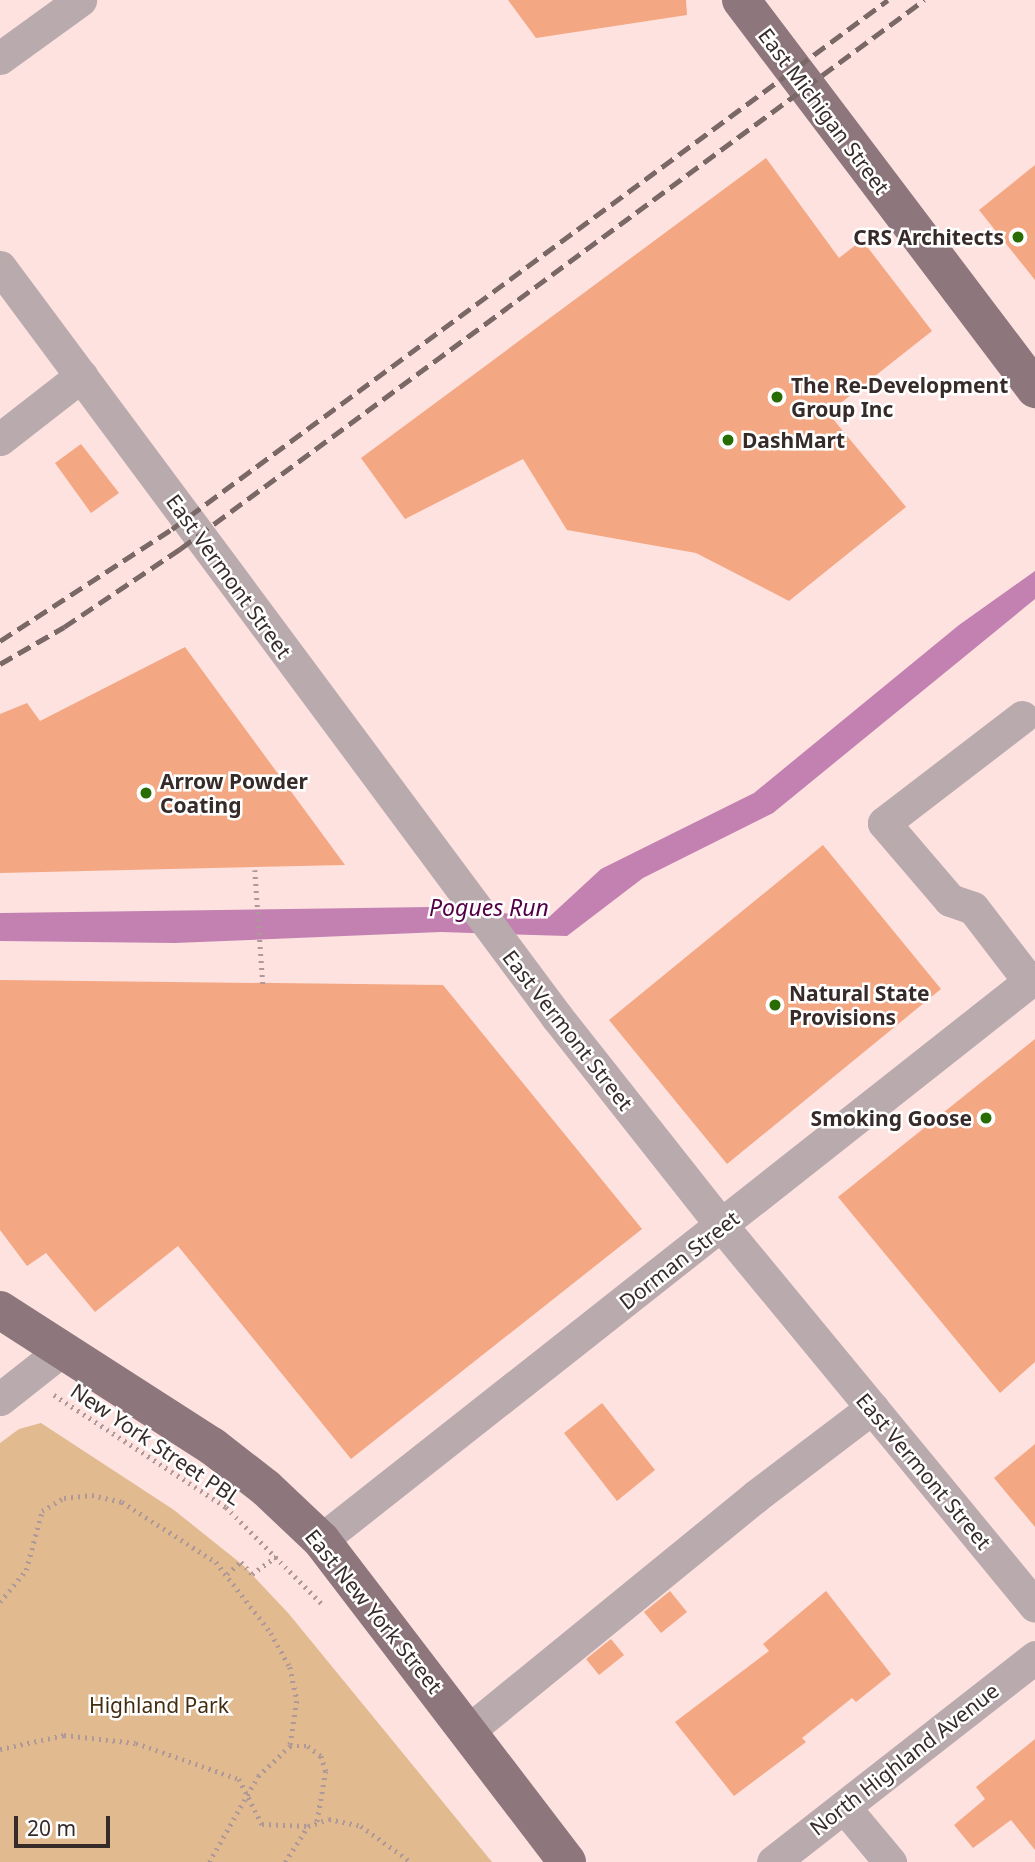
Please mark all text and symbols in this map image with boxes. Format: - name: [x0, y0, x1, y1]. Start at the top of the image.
- street label: East Michigan Street: [753, 23, 895, 199]
- place label: CRS Architects: [853, 224, 1004, 250]
- marker: CRS Architects: [1010, 229, 1026, 245]
- place label: The Re-Development Group Inc: [791, 372, 1008, 422]
- marker: The Re-Development Group Inc: [769, 389, 785, 405]
- place label: DashMart: [742, 427, 845, 453]
- marker: DashMart: [720, 432, 736, 448]
- street label: East Vermont Street: [161, 489, 297, 663]
- place label: Arrow Powder Coating: [160, 768, 308, 818]
- marker: Arrow Powder Coating: [138, 785, 154, 801]
- water label: Pogues Run: [429, 893, 549, 921]
- street label: East Vermont Street: [498, 945, 638, 1115]
- place label: Natural State Provisions: [789, 980, 930, 1030]
- marker: Natural State Provisions: [767, 997, 783, 1013]
- place label: Smoking Goose: [811, 1105, 972, 1131]
- marker: Smoking Goose: [978, 1110, 994, 1126]
- street label: Dorman Street: [614, 1205, 744, 1315]
- street label: New York Street PBL: [66, 1378, 246, 1510]
- street label: East Vermont Street: [851, 1388, 997, 1554]
- street label: East New York Street: [300, 1524, 448, 1698]
- street label: North Highland Avenue: [805, 1677, 1003, 1841]
- park label: Highland Park: [89, 1692, 229, 1718]
- scale bar: [18, 1802, 114, 1846]
- text: 20 m: [27, 1814, 76, 1842]

